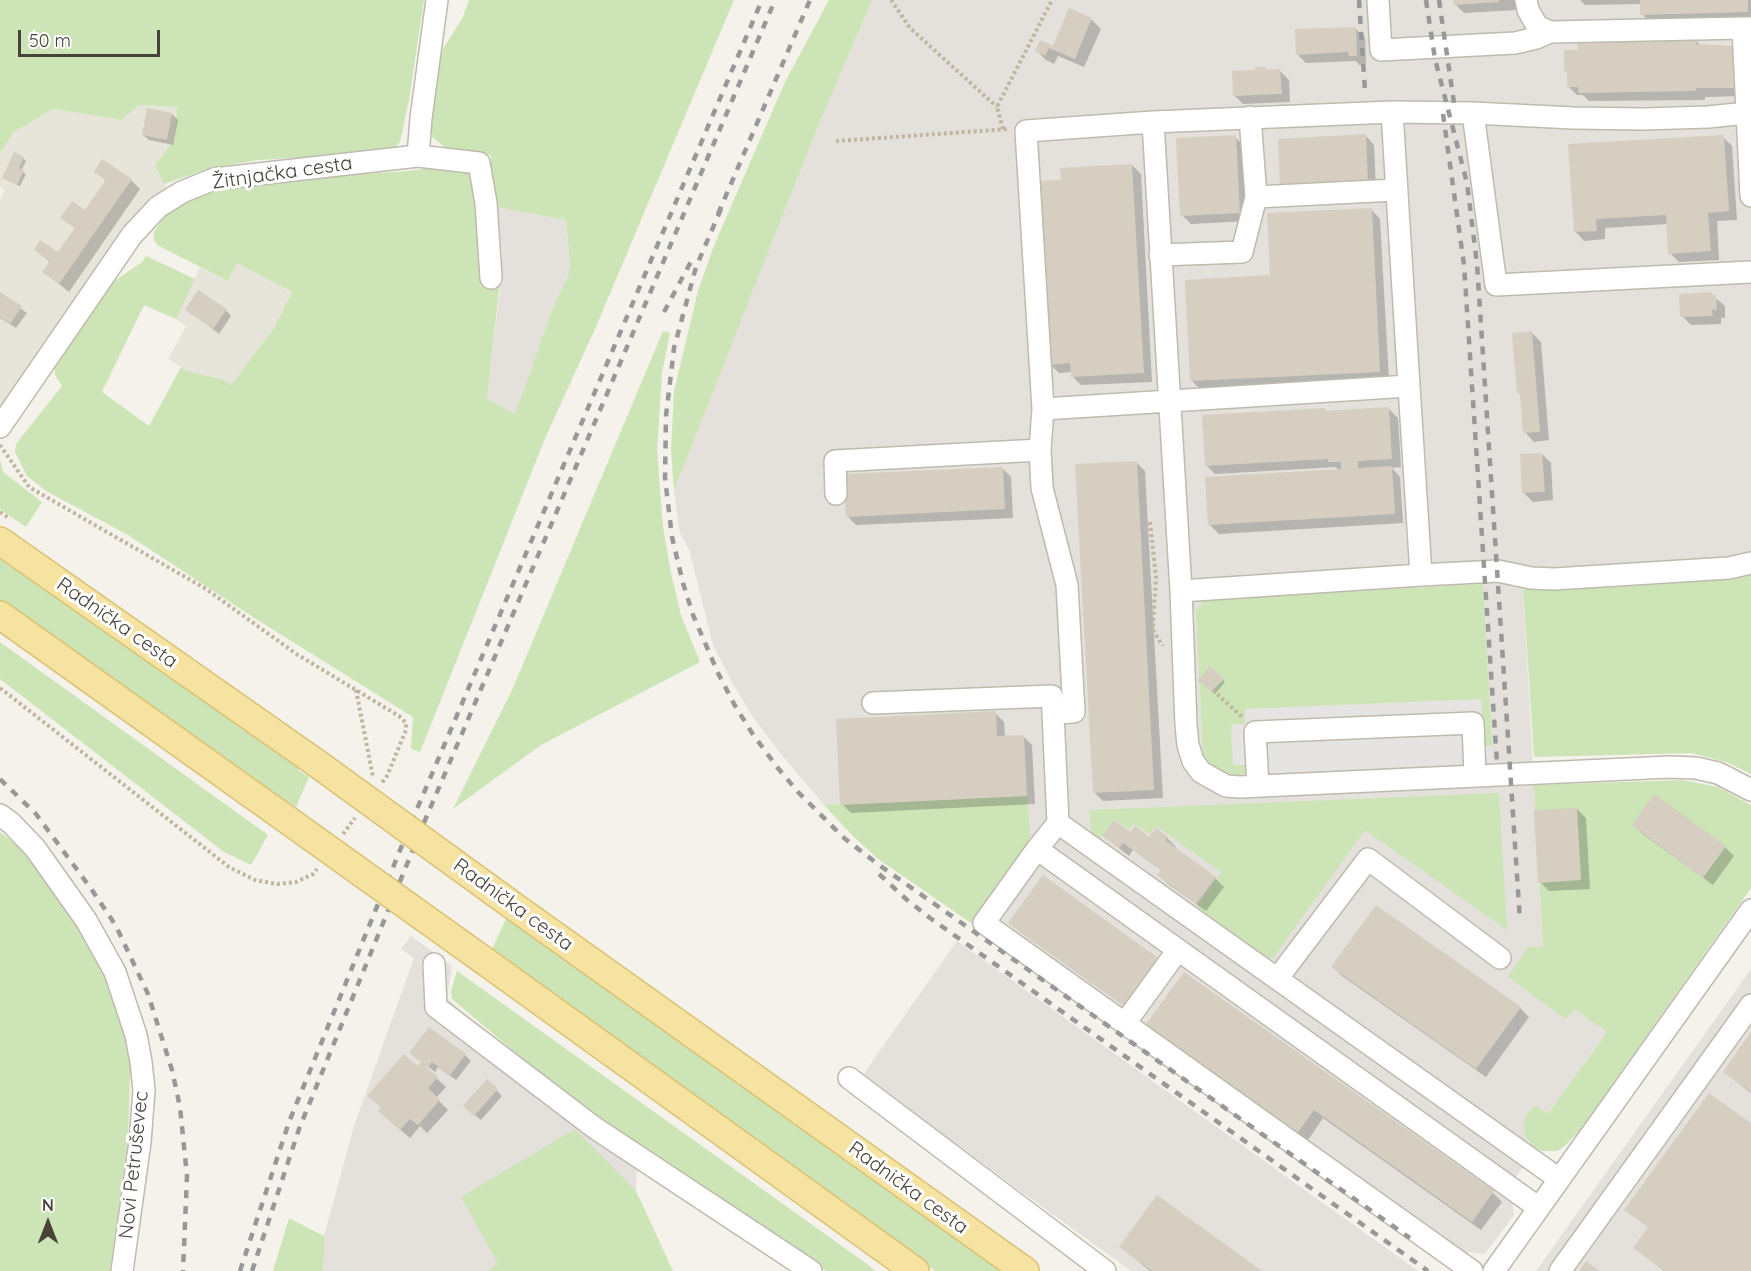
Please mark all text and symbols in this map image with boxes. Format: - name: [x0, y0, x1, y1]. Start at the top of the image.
- scale bar: [21, 18, 164, 56]
- text: 50 m: [29, 29, 71, 52]
- street label: Žitnjačka cesta: [210, 151, 354, 195]
- street label: Radnička cesta: [52, 572, 182, 674]
- street label: Radnička cesta: [448, 854, 578, 956]
- street label: Novi Petruševec: [114, 1090, 154, 1240]
- street label: Radnička cesta: [843, 1137, 973, 1239]
- north arrow: [18, 1193, 78, 1253]
- text: N: [42, 1195, 54, 1215]

